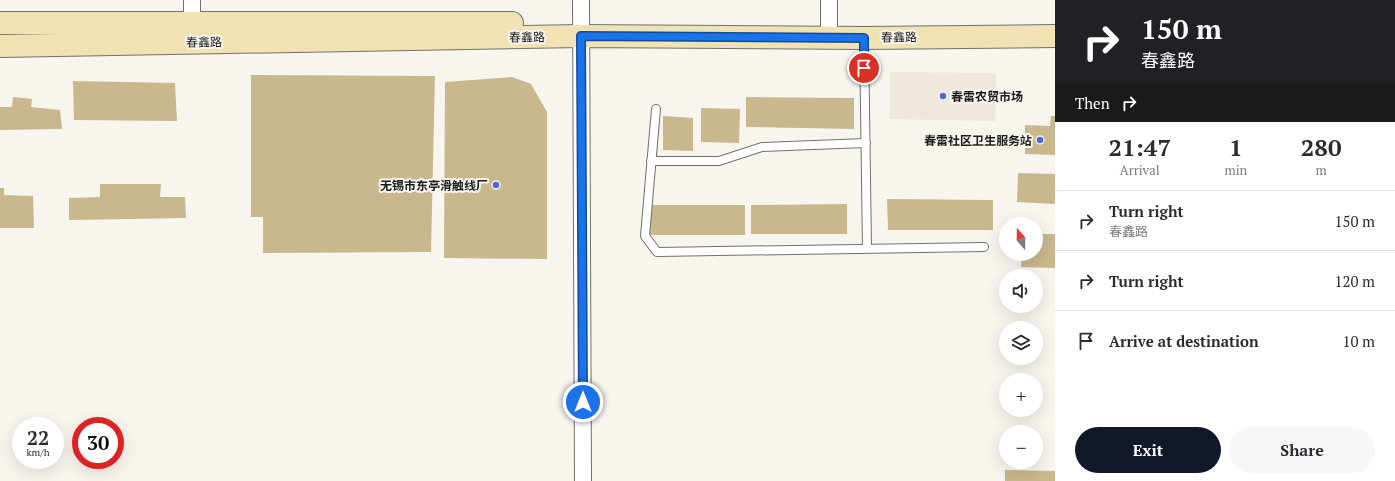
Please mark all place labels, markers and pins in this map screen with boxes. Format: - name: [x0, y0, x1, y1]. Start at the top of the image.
- pin: [847, 51, 881, 85]
- place label: 春雷农贸市场: [951, 89, 1023, 104]
- marker: 春雷农贸市场: [938, 91, 948, 101]
- place label: 春雷社区卫生服务站: [924, 133, 1032, 148]
- marker: 春雷社区卫生服务站: [1035, 135, 1045, 145]
- place label: 无锡市东亭滑触线厂: [380, 178, 488, 193]
- marker: 无锡市东亭滑触线厂: [491, 180, 501, 190]

